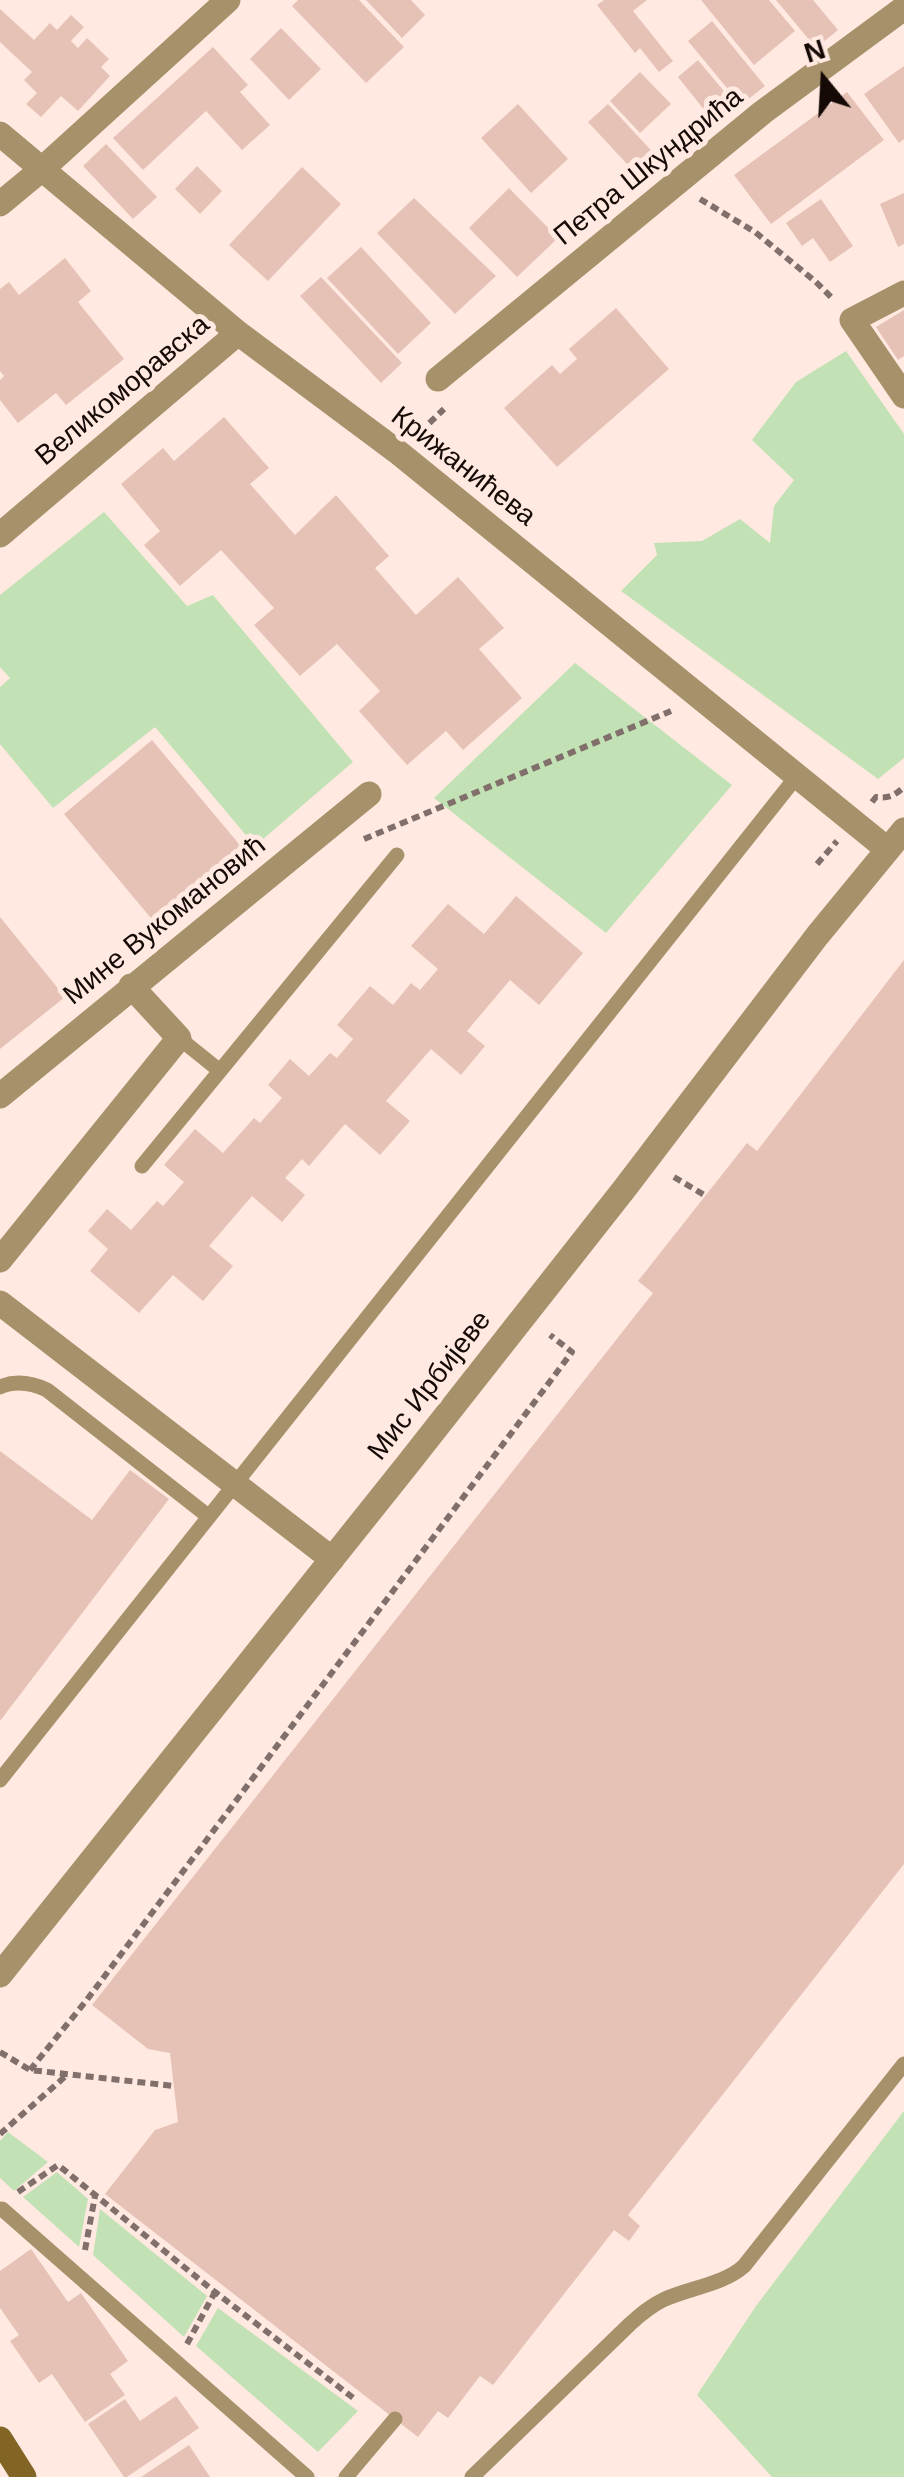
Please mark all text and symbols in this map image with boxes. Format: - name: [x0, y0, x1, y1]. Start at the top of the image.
- north arrow: [774, 30, 874, 130]
- text: N: [800, 33, 829, 69]
- street label: Петра Шкундрића: [548, 81, 750, 253]
- street label: Великоморавска: [29, 309, 217, 473]
- street label: Крижанићева: [384, 400, 542, 534]
- street label: Мине Вукомановић: [57, 829, 273, 1013]
- street label: Мис Ирбијеве: [361, 1305, 499, 1467]

